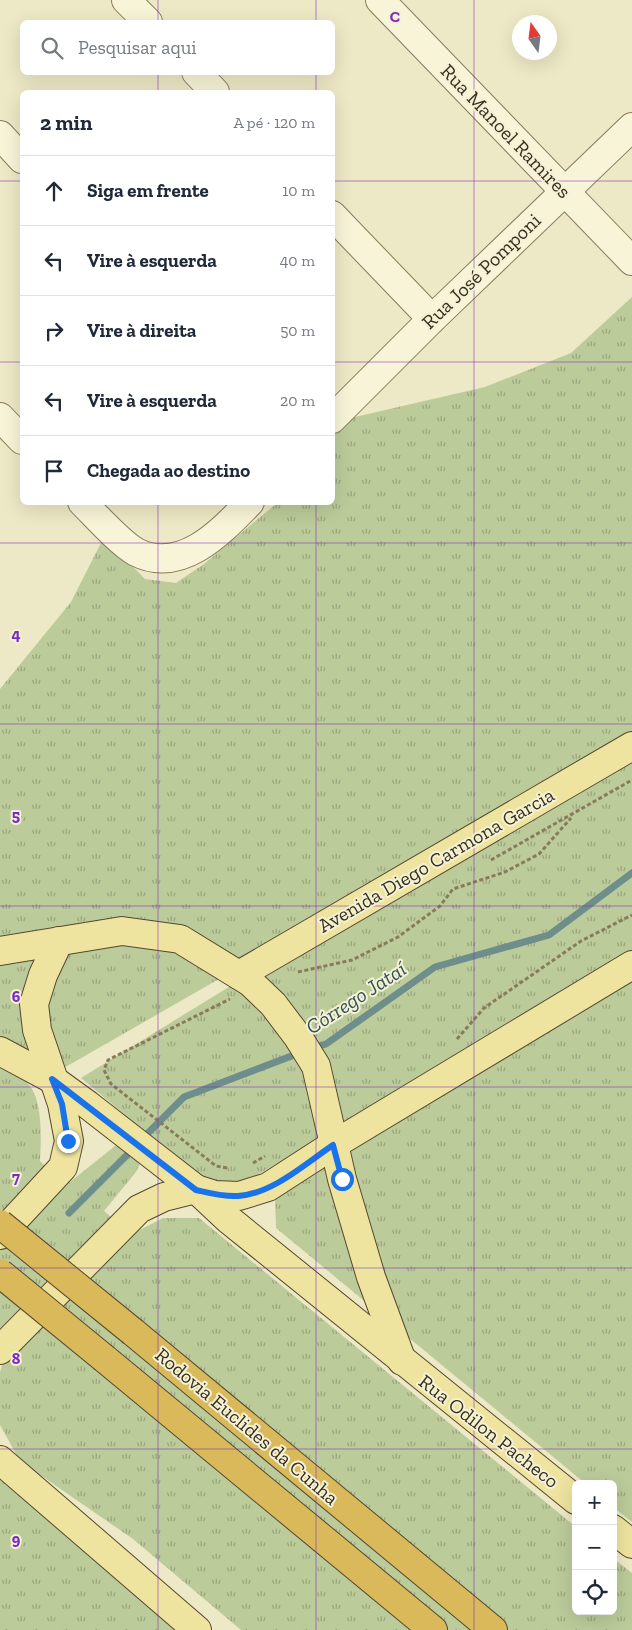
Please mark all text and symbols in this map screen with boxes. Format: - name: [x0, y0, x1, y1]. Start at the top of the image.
- text: C: [390, 7, 400, 26]
- north arrow: [512, 15, 557, 60]
- search box: [20, 20, 335, 75]
- icon: search: [38, 34, 66, 62]
- text: Pesquisar aqui: [78, 36, 197, 59]
- street label: Rua Manoel Ramires: [436, 59, 576, 203]
- text: 2 min: [40, 110, 92, 135]
- text: A pé · 120 m: [233, 113, 315, 132]
- icon: ahead: [40, 177, 68, 205]
- text: Siga em frente: [87, 179, 209, 202]
- text: 10 m: [282, 181, 315, 200]
- street label: Rua José Pomponi: [417, 208, 546, 334]
- icon: left: [40, 247, 68, 275]
- text: Vire à esquerda: [87, 249, 217, 272]
- text: 40 m: [280, 251, 315, 270]
- icon: right: [40, 317, 68, 345]
- text: Vire à direita: [87, 319, 196, 342]
- text: 50 m: [280, 321, 315, 340]
- icon: left: [40, 387, 68, 415]
- text: Vire à esquerda: [87, 389, 217, 412]
- text: 20 m: [280, 391, 315, 410]
- icon: arrive: [40, 457, 68, 485]
- text: Chegada ao destino: [87, 459, 250, 482]
- text: 4: [11, 625, 21, 644]
- street label: Avenida Diego Carmona Garcia: [314, 782, 559, 938]
- text: 5: [12, 806, 20, 825]
- water label: Córrego Jataí: [301, 955, 412, 1039]
- text: 6: [12, 987, 21, 1006]
- route end: [57, 1130, 80, 1153]
- text: 7: [12, 1168, 20, 1187]
- route start: [331, 1168, 354, 1191]
- street label: Rodovia Euclides da Cunha: [151, 1342, 344, 1510]
- text: 8: [12, 1349, 21, 1368]
- street label: Rua Odilon Pacheco: [414, 1369, 564, 1493]
- map controls: [572, 1480, 617, 1615]
- button: +: [572, 1480, 617, 1525]
- button: −: [572, 1525, 617, 1570]
- text: 9: [12, 1530, 21, 1549]
- button: locate: [572, 1570, 617, 1615]

